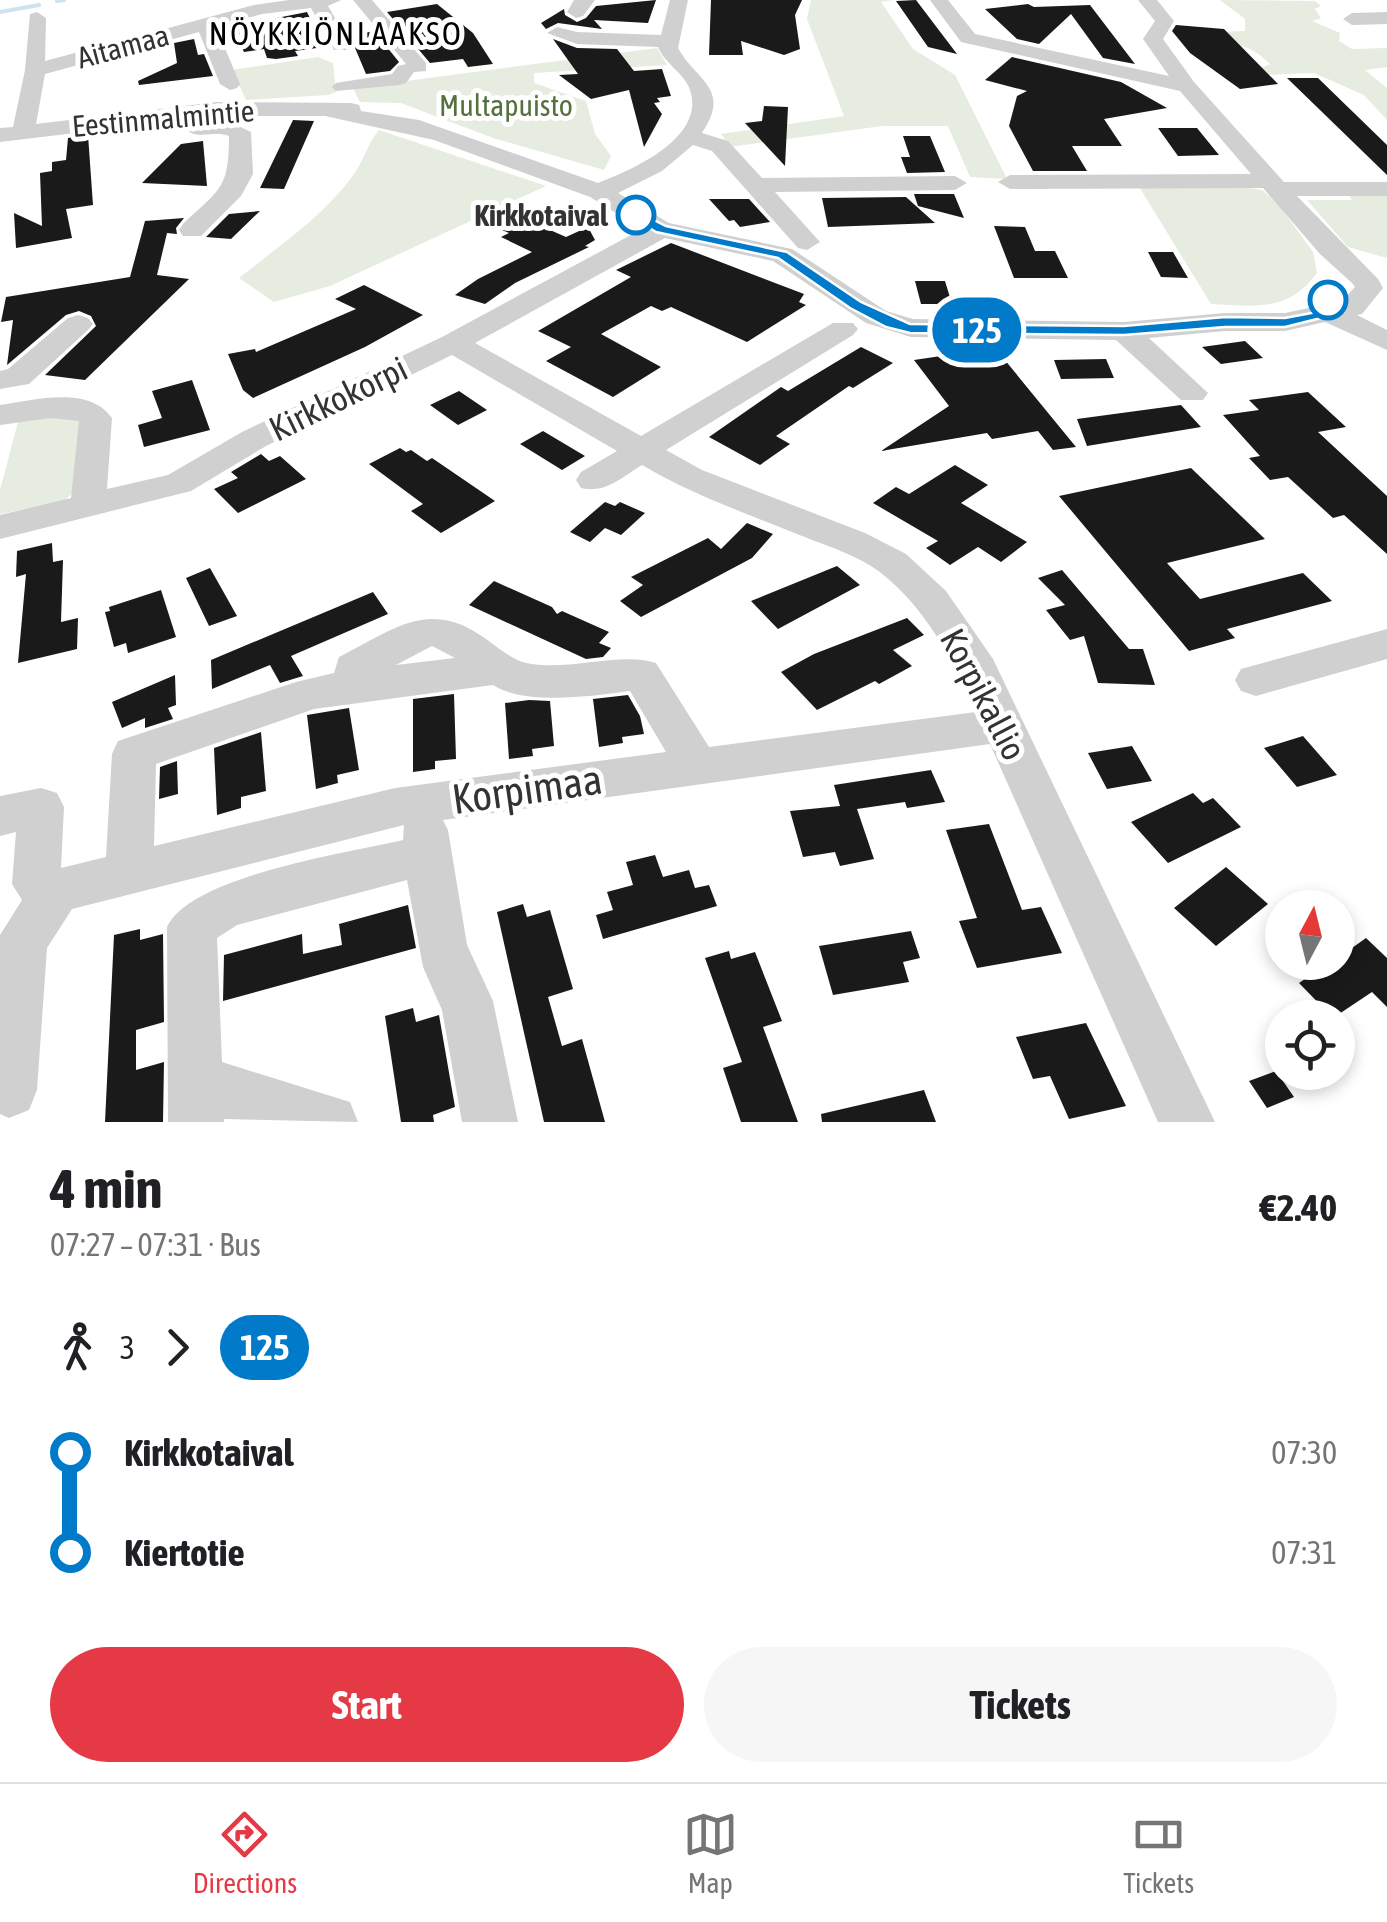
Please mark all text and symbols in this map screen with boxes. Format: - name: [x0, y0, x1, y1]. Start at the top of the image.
- district label: NÖYKKIÖNLAAKSO: [209, 15, 463, 52]
- street label: Aitamaa: [73, 17, 173, 75]
- park label: Multapuisto: [439, 88, 573, 122]
- street label: Eestinmalmintie: [70, 93, 256, 143]
- marker: Kirkkotaival: [617, 196, 655, 234]
- place label: Kirkkotaival: [474, 198, 609, 232]
- unlabelled marker: [1309, 281, 1347, 319]
- line badge: 125: [920, 298, 1034, 362]
- text: 125: [952, 310, 1002, 350]
- street label: Kirkkokorpi: [263, 348, 413, 448]
- street label: Korpikallio: [933, 622, 1035, 766]
- street label: Korpimaa: [449, 755, 605, 823]
- north arrow: [1265, 890, 1355, 980]
- map controls: [1265, 890, 1355, 1090]
- button: locate: [1265, 1000, 1355, 1090]
- text: 4 min: [50, 1157, 162, 1220]
- text: €2.40: [1260, 1186, 1337, 1229]
- text: 07:27 – 07:31 · Bus: [50, 1226, 261, 1263]
- icon: walk: [50, 1320, 105, 1375]
- icon: forward: [150, 1320, 205, 1375]
- text: 125: [240, 1327, 289, 1367]
- text: 3: [120, 1329, 135, 1366]
- text: Kirkkotaival: [124, 1431, 293, 1474]
- text: 07:30: [1271, 1434, 1337, 1471]
- text: Kiertotie: [124, 1531, 245, 1574]
- text: 07:31: [1271, 1534, 1337, 1571]
- button: Start: [50, 1647, 684, 1762]
- button: Tickets: [704, 1647, 1337, 1762]
- tab: Directions: [193, 1807, 297, 1899]
- tab: Map: [683, 1807, 738, 1899]
- tab: Tickets: [1123, 1807, 1194, 1899]

